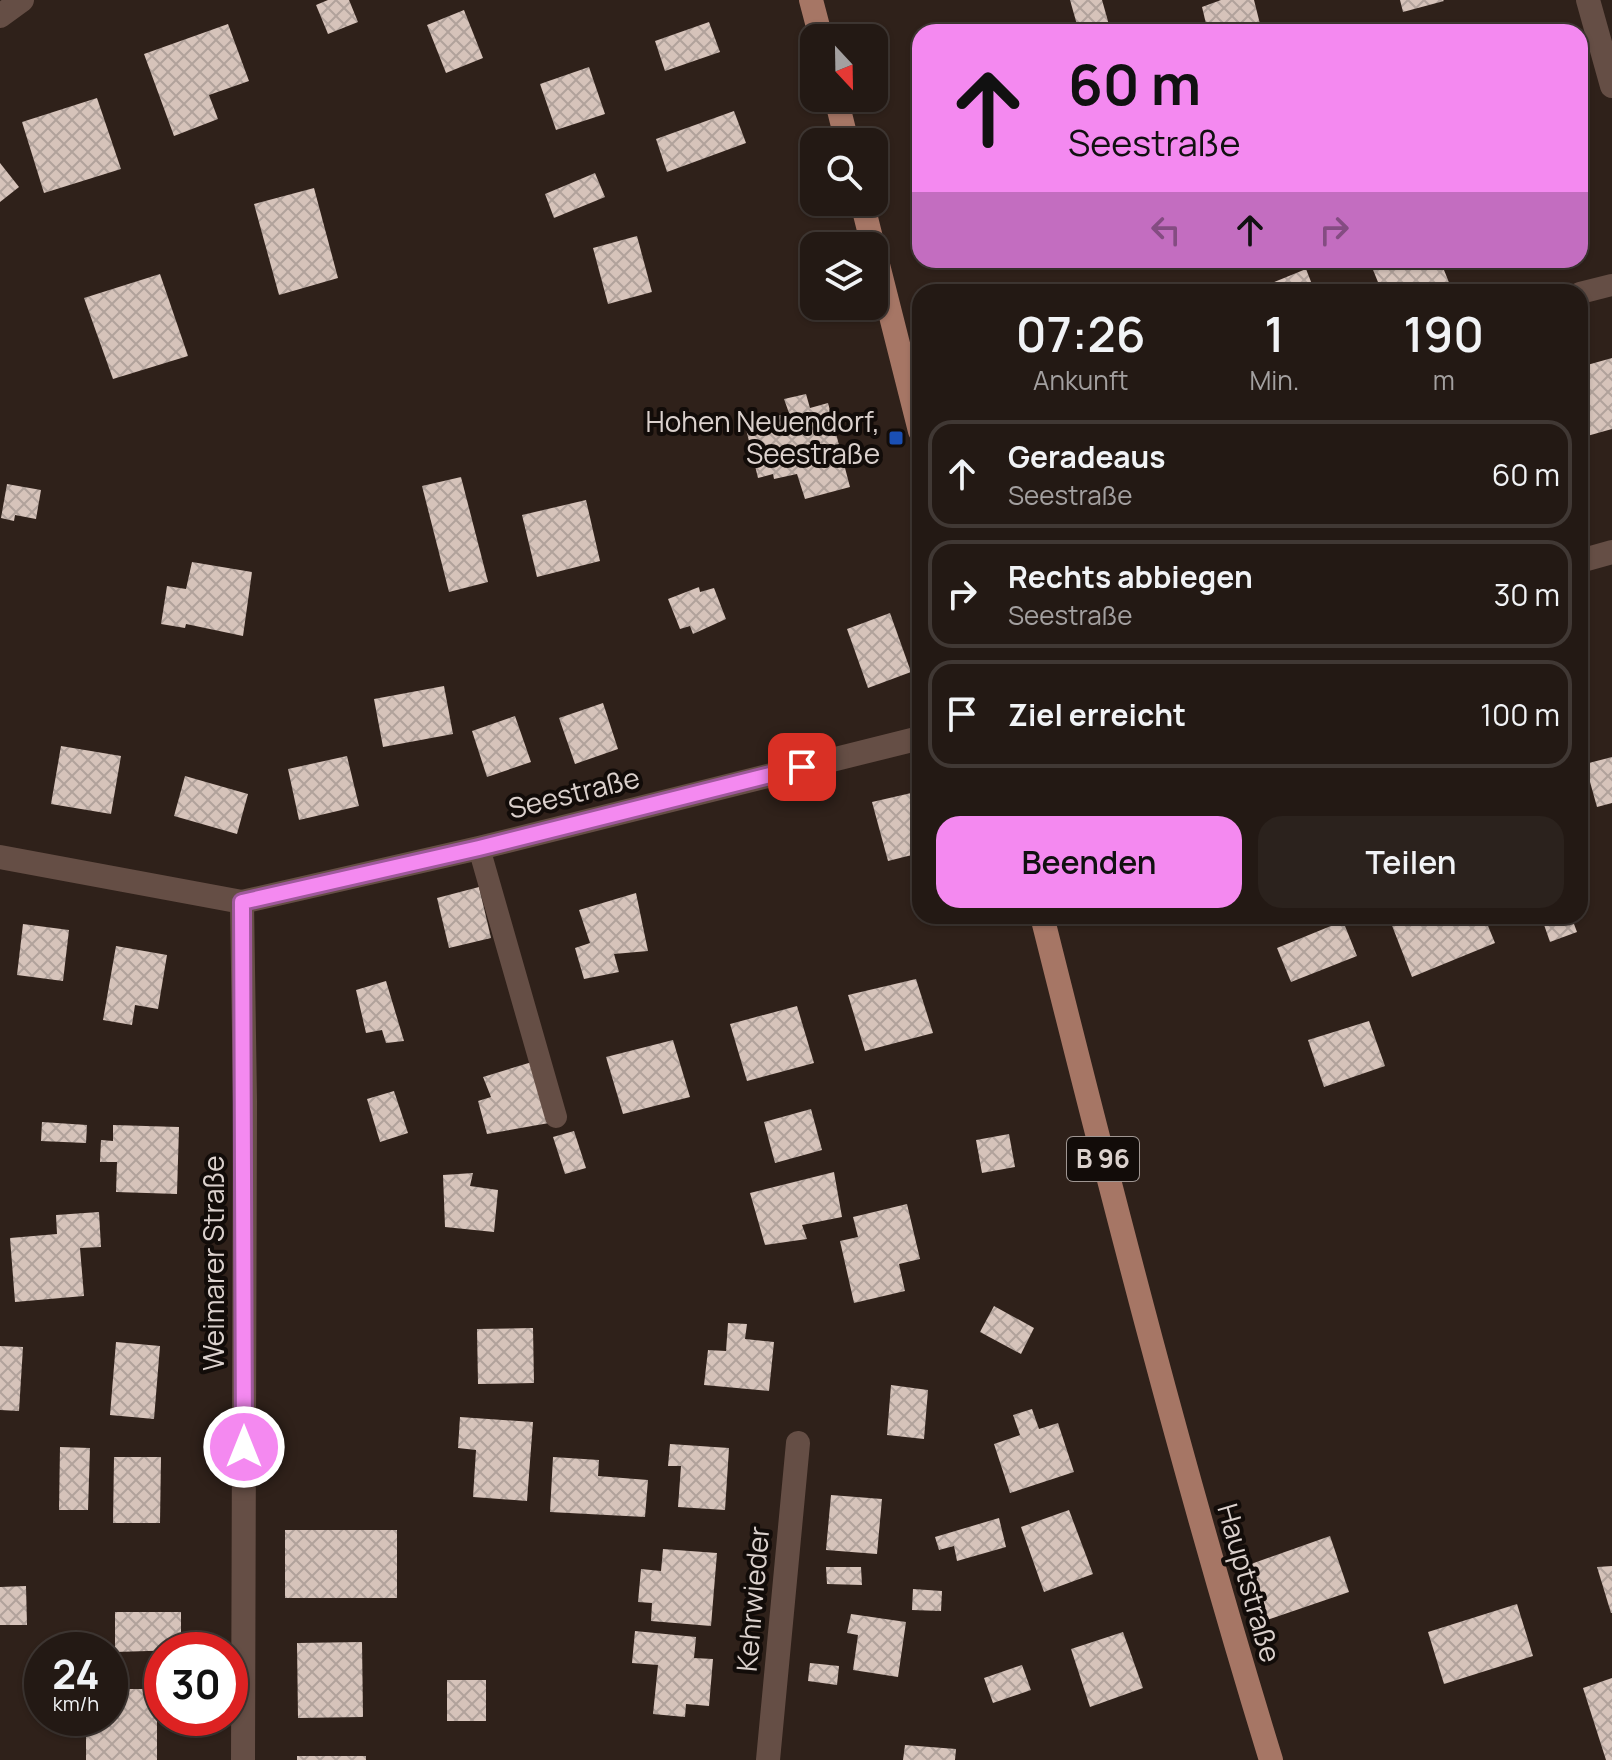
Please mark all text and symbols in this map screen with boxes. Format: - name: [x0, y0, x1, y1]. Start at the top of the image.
- north arrow: [800, 24, 888, 112]
- map controls: [800, 24, 888, 320]
- text: 60 m: [1068, 45, 1201, 122]
- icon: ahead: [936, 56, 1040, 160]
- text: Seestraße: [1068, 118, 1240, 167]
- button: search: [800, 128, 888, 216]
- icon: left: [1144, 208, 1188, 252]
- icon: ahead: [1228, 208, 1272, 252]
- icon: right: [1312, 208, 1356, 252]
- button: layers: [800, 232, 888, 320]
- text: 07:26: [1016, 301, 1146, 366]
- text: 1: [1264, 301, 1285, 366]
- text: 190: [1403, 301, 1484, 366]
- text: Ankunft: [1033, 362, 1128, 398]
- text: Min.: [1249, 362, 1299, 398]
- text: m: [1433, 362, 1455, 398]
- place label: Hohen Neuendorf, Seestraße: [646, 402, 880, 472]
- marker: Hohen Neuendorf, Seestraße: [887, 429, 905, 447]
- text: Geradeaus: [1008, 436, 1165, 477]
- icon: ahead: [940, 452, 984, 496]
- text: 60 m: [1492, 454, 1560, 495]
- text: Seestraße: [1008, 477, 1133, 513]
- text: Rechts abbiegen: [1008, 556, 1253, 597]
- icon: right: [940, 572, 984, 616]
- text: 30 m: [1494, 574, 1560, 615]
- text: Seestraße: [1008, 597, 1133, 633]
- icon: arrive: [940, 692, 984, 736]
- text: Ziel erreicht: [1008, 694, 1186, 735]
- text: 100 m: [1480, 694, 1560, 735]
- pin: [768, 733, 836, 801]
- icon: arrive: [780, 745, 824, 789]
- street label: Seestraße: [504, 757, 643, 827]
- button: Beenden: [936, 816, 1242, 908]
- button: Teilen: [1258, 816, 1564, 908]
- road number: B 96: [1067, 1137, 1139, 1181]
- street label: Weimarer Straße: [194, 1155, 232, 1371]
- position arrow: [202, 1405, 286, 1489]
- street label: Hauptstraße: [1209, 1499, 1291, 1666]
- street label: Kehrwieder: [727, 1525, 777, 1673]
- speed limit sign: 30: [144, 1632, 248, 1736]
- text: 24: [52, 1646, 100, 1701]
- text: km/h: [53, 1690, 99, 1717]

